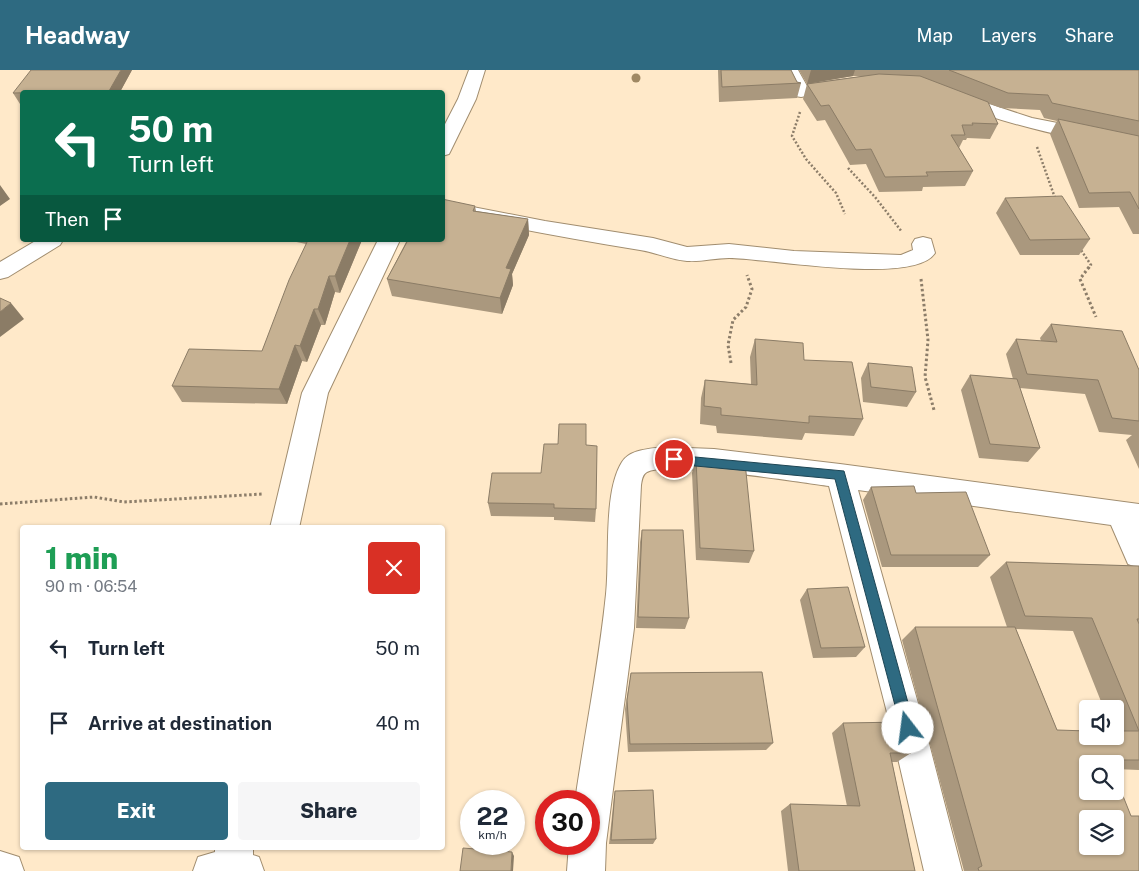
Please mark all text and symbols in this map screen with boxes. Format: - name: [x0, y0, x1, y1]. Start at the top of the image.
- text: Headway: [25, 21, 130, 49]
- text: Map: [917, 25, 953, 46]
- text: Layers: [981, 25, 1037, 46]
- text: Share: [1065, 25, 1114, 46]
- text: 50 m: [128, 109, 213, 150]
- icon: left: [45, 110, 110, 175]
- text: Turn left: [128, 151, 214, 177]
- icon: arrive: [99, 205, 127, 233]
- text: Then: [45, 208, 89, 230]
- pin: [653, 438, 695, 480]
- icon: arrive: [660, 445, 688, 473]
- text: 1 min: [45, 540, 118, 576]
- button: close: [368, 542, 420, 594]
- text: 90 m · 06:54: [45, 577, 137, 596]
- icon: left: [45, 634, 73, 662]
- text: Turn left: [88, 637, 165, 659]
- text: 50 m: [375, 637, 420, 659]
- map controls: [1079, 700, 1124, 855]
- button: sound: [1079, 700, 1124, 745]
- position arrow: [881, 701, 933, 753]
- icon: arrive: [45, 709, 73, 737]
- text: Arrive at destination: [88, 712, 272, 734]
- text: 40 m: [375, 712, 420, 734]
- button: search: [1079, 755, 1124, 800]
- button: Exit: [45, 782, 228, 840]
- button: Share: [238, 782, 420, 840]
- speed limit sign: 30: [535, 790, 600, 855]
- text: 22: [477, 801, 508, 831]
- button: layers: [1079, 810, 1124, 855]
- text: km/h: [478, 828, 507, 842]

